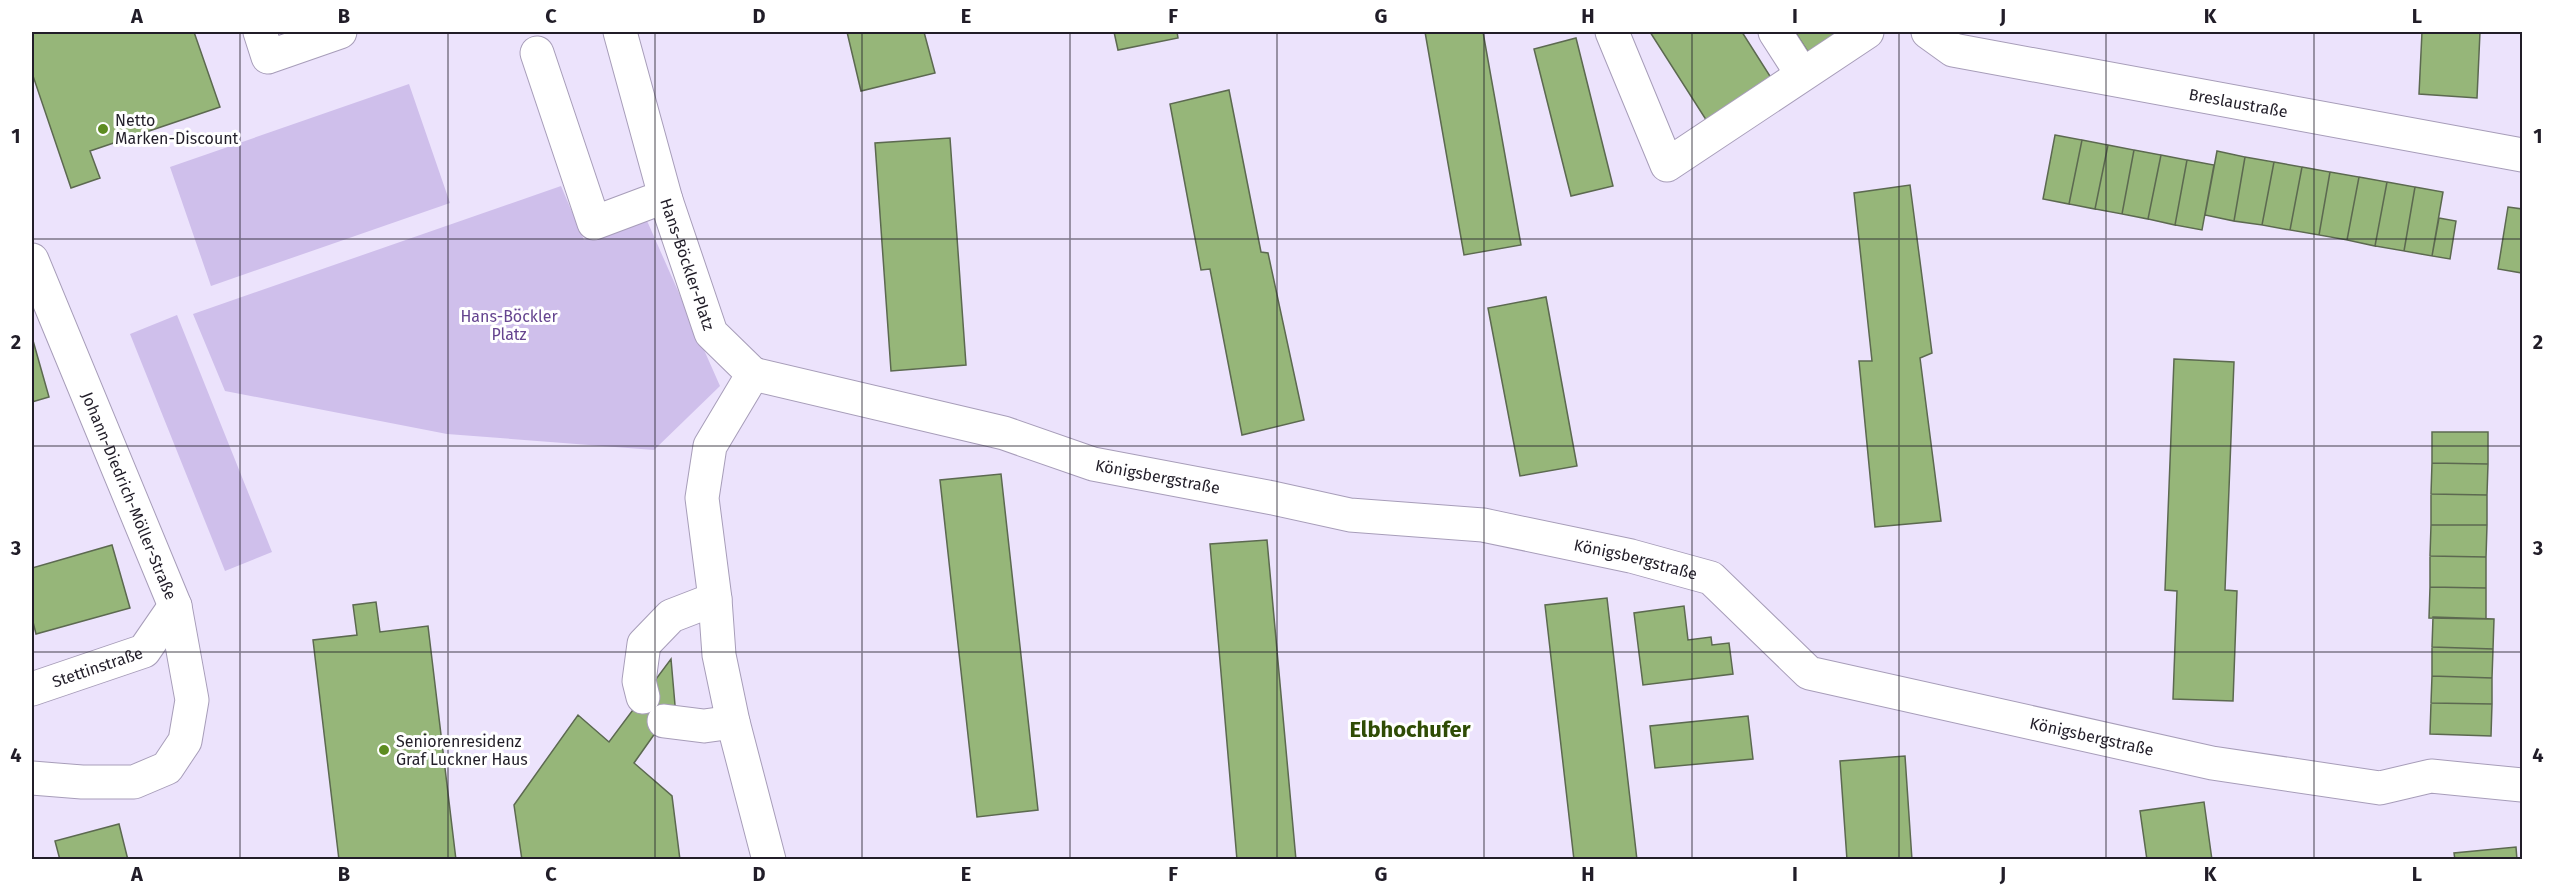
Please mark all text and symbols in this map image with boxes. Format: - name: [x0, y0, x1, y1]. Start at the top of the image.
- text: A: [130, 4, 144, 28]
- text: B: [338, 4, 350, 28]
- text: C: [545, 4, 557, 28]
- text: D: [752, 4, 766, 28]
- text: E: [961, 4, 971, 28]
- text: F: [1168, 4, 1178, 28]
- text: G: [1375, 4, 1387, 28]
- text: H: [1581, 4, 1595, 28]
- text: I: [1792, 4, 1798, 28]
- text: J: [1999, 4, 2006, 28]
- text: K: [2204, 4, 2217, 28]
- text: L: [2412, 4, 2422, 28]
- street label: Breslaustraße: [2187, 85, 2289, 122]
- place label: Netto Marken-Discount: [115, 111, 239, 148]
- marker: Netto Marken-Discount: [96, 122, 110, 136]
- text: 1: [11, 124, 21, 148]
- text: 1: [2533, 124, 2543, 148]
- street label: Hans-Böckler-Platz: [656, 196, 718, 333]
- park label: Hans-Böckler Platz: [460, 307, 558, 344]
- text: 2: [11, 330, 21, 354]
- text: 2: [2533, 330, 2543, 354]
- street label: Johann-Diedrich-Möller-Straße: [78, 389, 180, 603]
- street label: Königsbergstraße: [1094, 456, 1222, 498]
- street label: Königsbergstraße: [1572, 535, 1699, 584]
- text: 3: [10, 536, 21, 560]
- text: 3: [2532, 536, 2543, 560]
- street label: Stettinstraße: [50, 643, 145, 691]
- street label: Königsbergstraße: [2028, 714, 2156, 760]
- district label: Elbhochufer: [1350, 716, 1471, 743]
- place label: Seniorenresidenz Graf Luckner Haus: [396, 732, 528, 769]
- text: 4: [10, 743, 22, 767]
- marker: Seniorenresidenz Graf Luckner Haus: [377, 743, 391, 757]
- text: 4: [2532, 743, 2544, 767]
- text: A: [130, 862, 144, 886]
- text: B: [338, 862, 350, 886]
- text: C: [545, 862, 557, 886]
- text: D: [752, 862, 766, 886]
- text: E: [961, 862, 971, 886]
- text: F: [1168, 862, 1178, 886]
- text: G: [1375, 862, 1387, 886]
- text: H: [1581, 862, 1595, 886]
- text: I: [1792, 862, 1798, 886]
- text: J: [1999, 862, 2006, 886]
- text: K: [2204, 862, 2217, 886]
- text: L: [2412, 862, 2422, 886]

